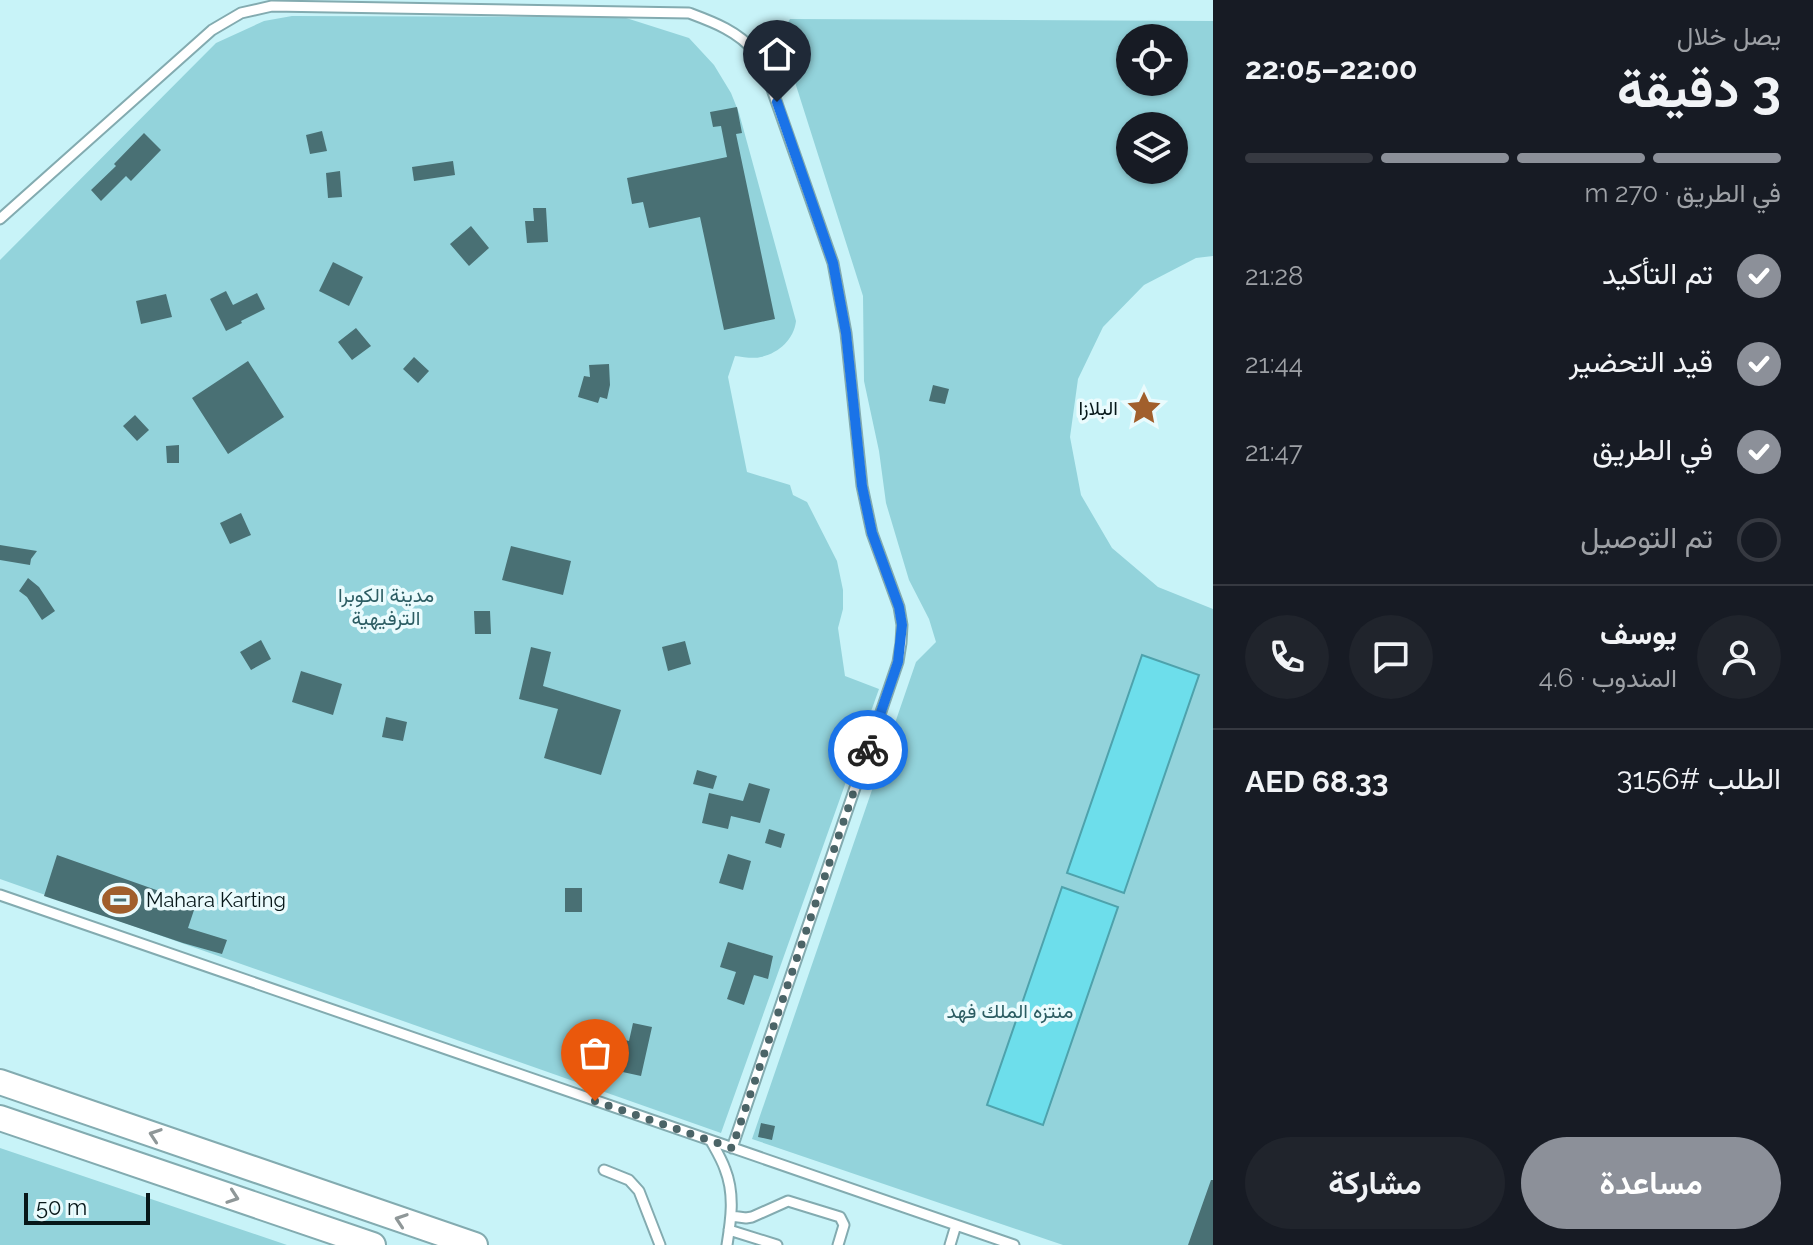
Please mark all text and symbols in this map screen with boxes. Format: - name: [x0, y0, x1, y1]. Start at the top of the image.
- pin: [743, 20, 811, 102]
- text: يصل خلال: [1677, 21, 1781, 51]
- map controls: [1116, 24, 1188, 184]
- button: locate: [1116, 24, 1188, 96]
- icon: home: [755, 32, 799, 76]
- text: 22:00–22:05: [1245, 51, 1417, 86]
- text: 3 دقيقة: [1617, 58, 1781, 119]
- button: layers: [1116, 112, 1188, 184]
- text: في الطريق · 270 m: [1584, 178, 1781, 208]
- icon: check: [1737, 254, 1781, 298]
- text: تم التأكيد: [1602, 256, 1713, 291]
- text: 21:28: [1245, 261, 1304, 291]
- icon: check: [1737, 342, 1781, 386]
- text: قيد التحضير: [1569, 344, 1713, 379]
- text: 21:44: [1245, 349, 1303, 379]
- place icon: البلازا: [1125, 389, 1163, 427]
- place label: البلازا: [1078, 396, 1118, 421]
- icon: check: [1737, 430, 1781, 474]
- text: في الطريق: [1592, 432, 1713, 467]
- text: 21:47: [1245, 437, 1303, 467]
- text: تم التوصيل: [1580, 520, 1713, 555]
- park label: مدينة الكوبرا الترفيهية: [338, 583, 434, 631]
- button: phone: [1245, 615, 1329, 699]
- button: chat: [1349, 615, 1433, 699]
- button: person: [1697, 615, 1781, 699]
- text: يوسف: [1600, 616, 1677, 651]
- text: المندوب · 4.6: [1539, 663, 1677, 693]
- courier: [828, 710, 908, 790]
- icon: bike: [846, 728, 890, 772]
- text: الطلب #3156: [1616, 761, 1781, 796]
- text: AED 68.33: [1245, 764, 1388, 799]
- sports icon: Mahara Karting: [101, 881, 139, 919]
- place label: Mahara Karting: [146, 888, 286, 912]
- park label: منتزه الملك فهد: [947, 999, 1073, 1024]
- pin: [561, 1019, 629, 1101]
- icon: bag: [573, 1031, 617, 1075]
- one-way arrow: [149, 1129, 163, 1145]
- button: مشاركة: [1245, 1137, 1505, 1229]
- button: مساعدة: [1521, 1137, 1781, 1229]
- one-way arrow: [225, 1188, 239, 1204]
- scale bar: [24, 1189, 150, 1225]
- text: 50 m: [36, 1194, 87, 1220]
- one-way arrow: [394, 1213, 408, 1229]

